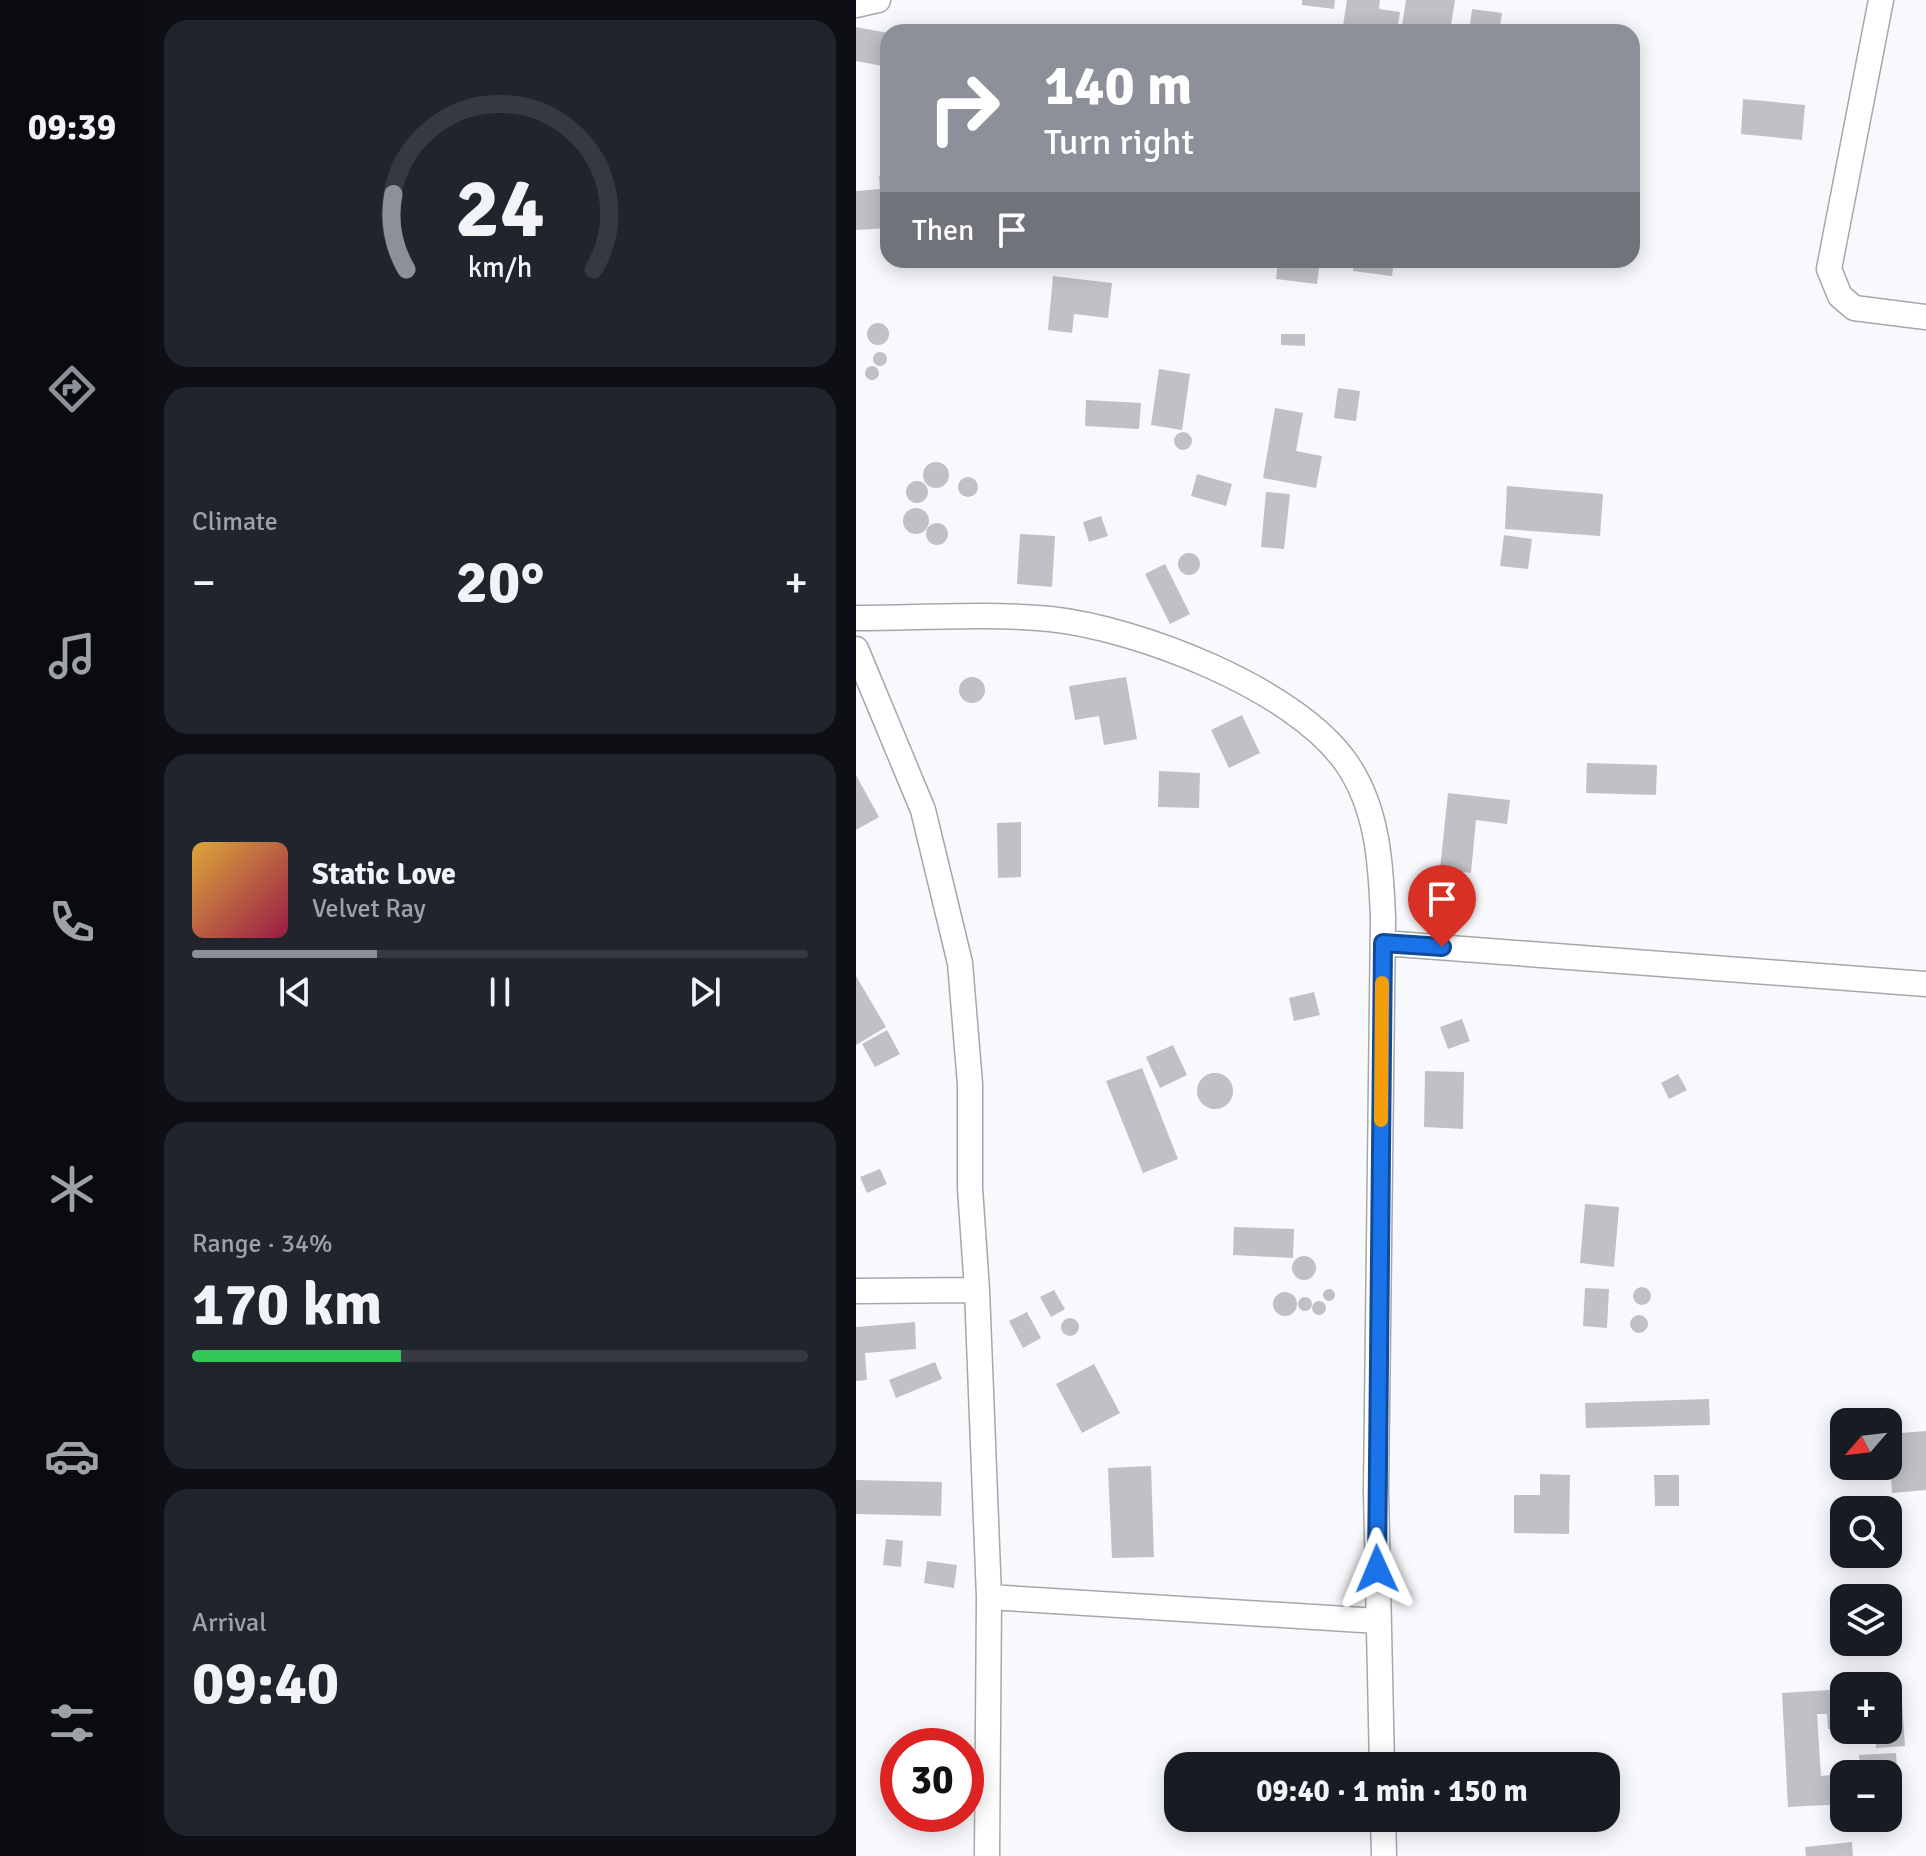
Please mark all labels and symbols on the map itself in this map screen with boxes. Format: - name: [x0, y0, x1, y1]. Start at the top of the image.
- pin: [1408, 865, 1476, 947]
- north arrow: [1830, 1408, 1902, 1480]
- position arrow: [1335, 1527, 1419, 1611]
- speed limit sign: 30: [880, 1728, 984, 1832]

